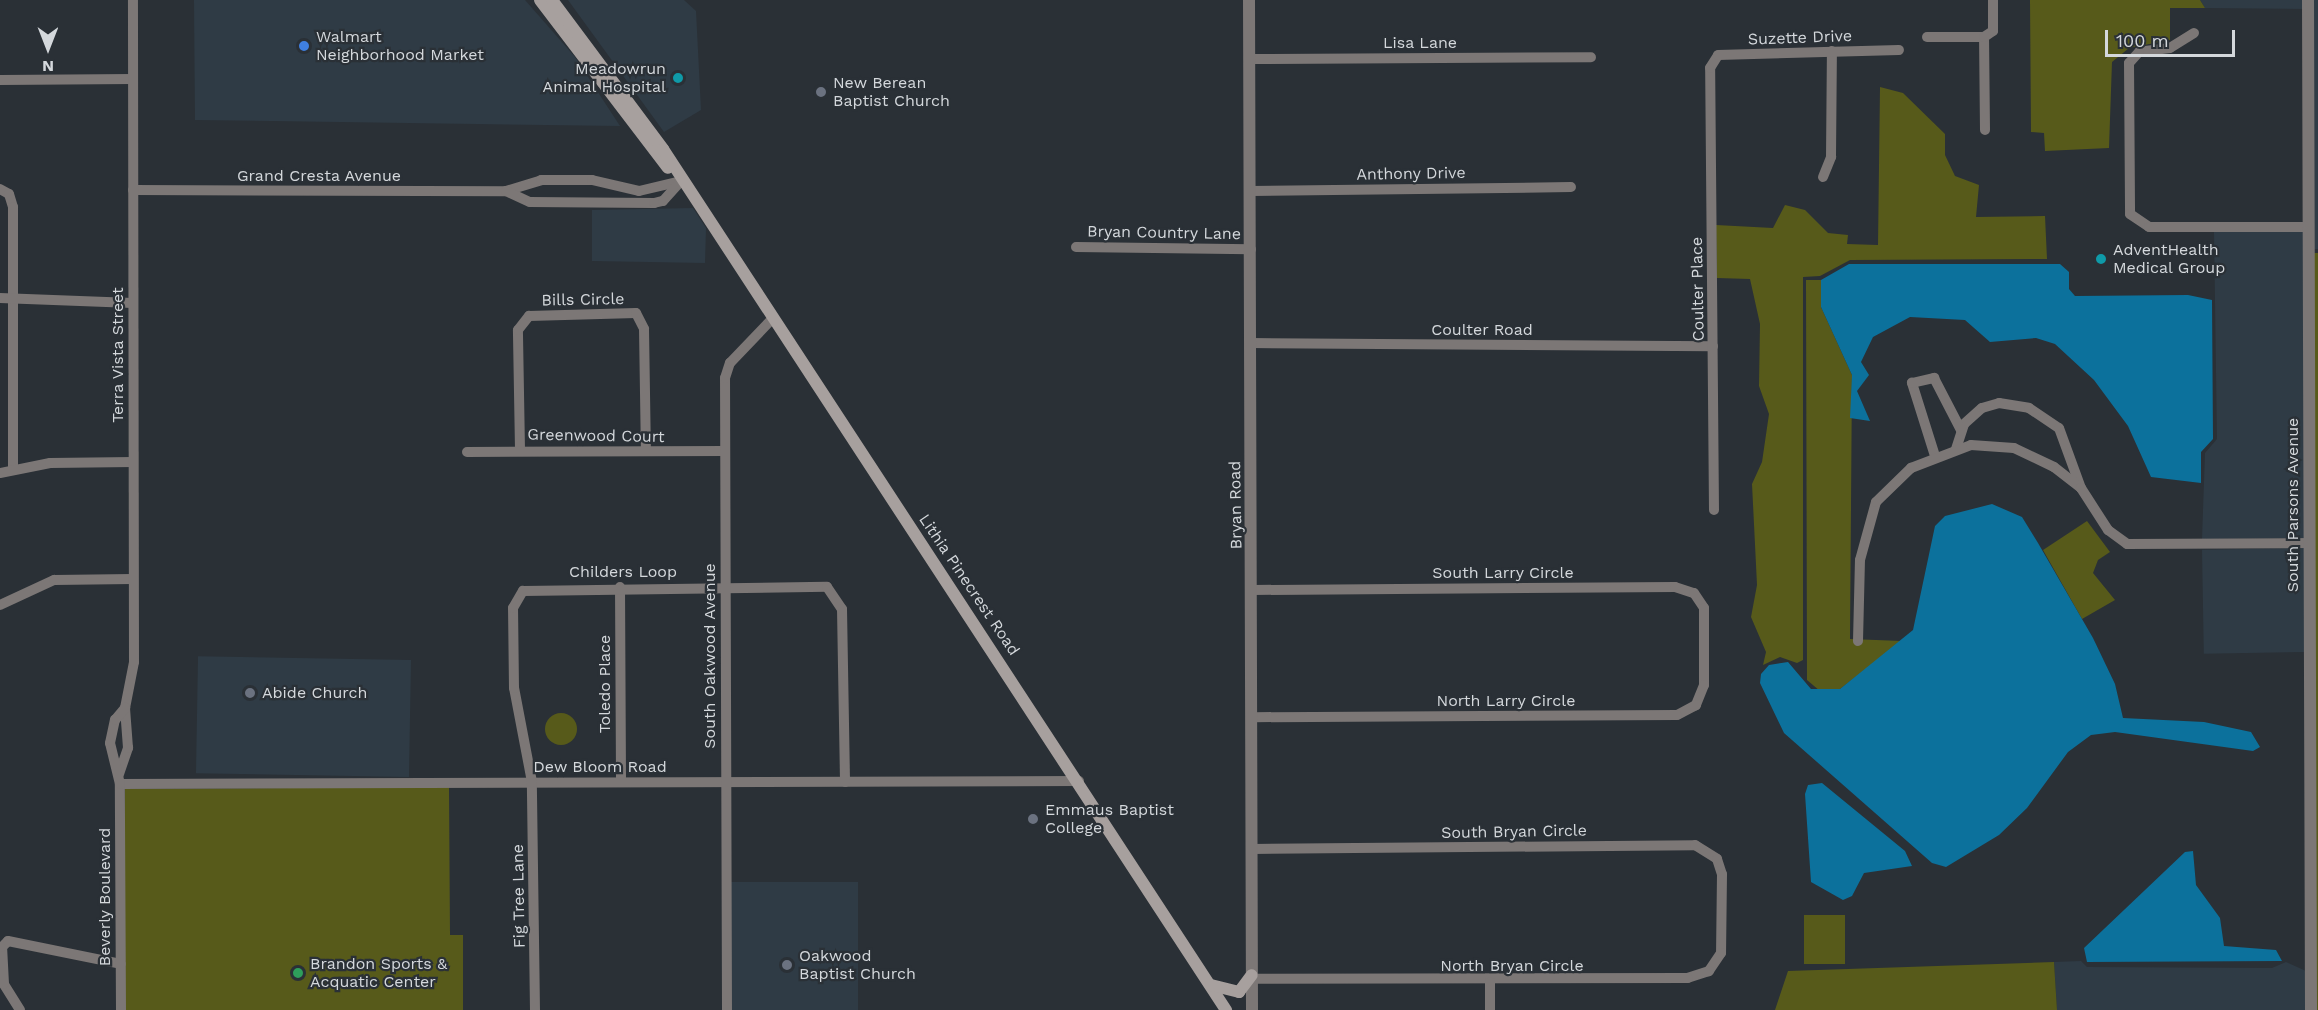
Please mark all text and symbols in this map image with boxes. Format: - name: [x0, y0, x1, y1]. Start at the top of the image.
- north arrow: [18, 18, 78, 78]
- scale bar: [2108, 18, 2238, 56]
- place label: Walmart Neighborhood Market: [316, 27, 484, 65]
- street label: Suzette Drive: [1748, 27, 1852, 49]
- text: 100 m: [2116, 30, 2169, 51]
- street label: Lisa Lane: [1383, 33, 1457, 53]
- marker: Walmart Neighborhood Market: [297, 39, 311, 53]
- text: N: [42, 57, 54, 76]
- place label: Meadowrun Animal Hospital: [542, 59, 666, 97]
- marker: Meadowrun Animal Hospital: [671, 71, 685, 85]
- place label: New Berean Baptist Church: [833, 73, 950, 111]
- marker: New Berean Baptist Church: [814, 85, 828, 99]
- street label: Anthony Drive: [1356, 163, 1466, 185]
- street label: Grand Cresta Avenue: [236, 166, 402, 186]
- street label: Bryan Country Lane: [1087, 222, 1241, 244]
- street label: Coulter Place: [1687, 236, 1709, 342]
- place label: AdventHealth Medical Group: [2113, 240, 2226, 278]
- marker: AdventHealth Medical Group: [2094, 252, 2108, 266]
- street label: Terra Vista Street: [108, 287, 128, 423]
- street label: Bills Circle: [541, 290, 625, 310]
- street label: Coulter Road: [1431, 320, 1533, 340]
- street label: South Parsons Avenue: [2283, 417, 2303, 593]
- street label: Greenwood Court: [527, 425, 665, 447]
- street label: Bryan Road: [1226, 461, 1246, 549]
- street label: Lithia Pinecrest Road: [914, 511, 1024, 659]
- street label: Childers Loop: [569, 562, 677, 582]
- street label: South Oakwood Avenue: [700, 563, 720, 749]
- street label: South Larry Circle: [1432, 563, 1574, 583]
- street label: Toledo Place: [595, 635, 615, 733]
- place label: Abide Church: [262, 683, 367, 703]
- marker: Abide Church: [243, 686, 257, 700]
- street label: North Larry Circle: [1436, 691, 1576, 711]
- street label: Dew Bloom Road: [533, 757, 667, 777]
- place label: Emmaus Baptist College: [1045, 800, 1174, 838]
- marker: Emmaus Baptist College: [1026, 812, 1040, 826]
- street label: South Bryan Circle: [1441, 821, 1587, 843]
- street label: Beverly Boulevard: [95, 827, 115, 967]
- street label: Fig Tree Lane: [508, 844, 530, 948]
- place label: Oakwood Baptist Church: [799, 946, 916, 984]
- place label: Brandon Sports & Acquatic Center: [310, 954, 447, 992]
- street label: North Bryan Circle: [1440, 956, 1584, 976]
- marker: Oakwood Baptist Church: [780, 958, 794, 972]
- marker: Brandon Sports & Acquatic Center: [291, 966, 305, 980]

